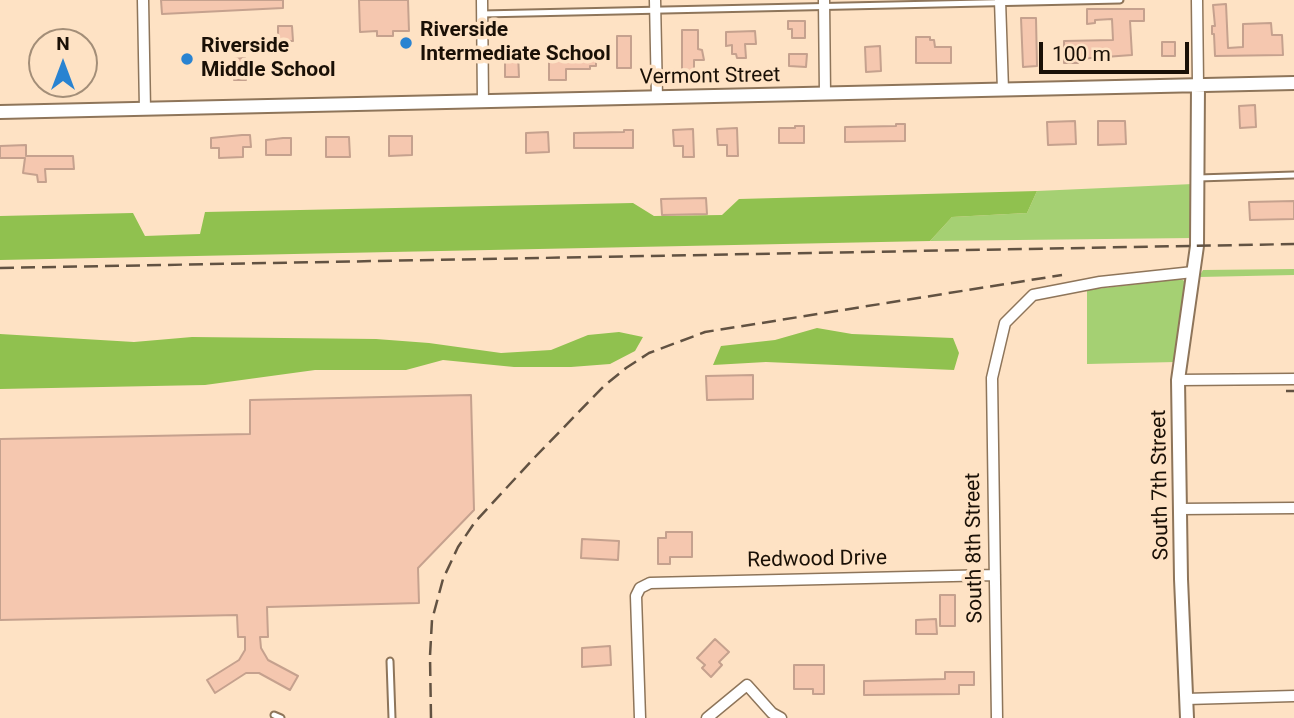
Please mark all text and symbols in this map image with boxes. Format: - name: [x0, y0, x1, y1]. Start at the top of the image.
- place label: Riverside Intermediate School: [420, 18, 611, 68]
- north arrow: [28, 28, 98, 98]
- scale bar: [1042, 28, 1192, 72]
- text: N: [56, 32, 70, 55]
- place label: Riverside Middle School: [201, 34, 336, 84]
- marker: Riverside Intermediate School: [398, 35, 414, 51]
- text: 100 m: [1052, 42, 1111, 66]
- marker: Riverside Middle School: [179, 51, 195, 67]
- street label: Vermont Street: [639, 63, 781, 91]
- street label: South 7th Street: [1147, 410, 1175, 560]
- street label: South 8th Street: [961, 473, 989, 623]
- street label: Redwood Drive: [747, 546, 887, 574]

